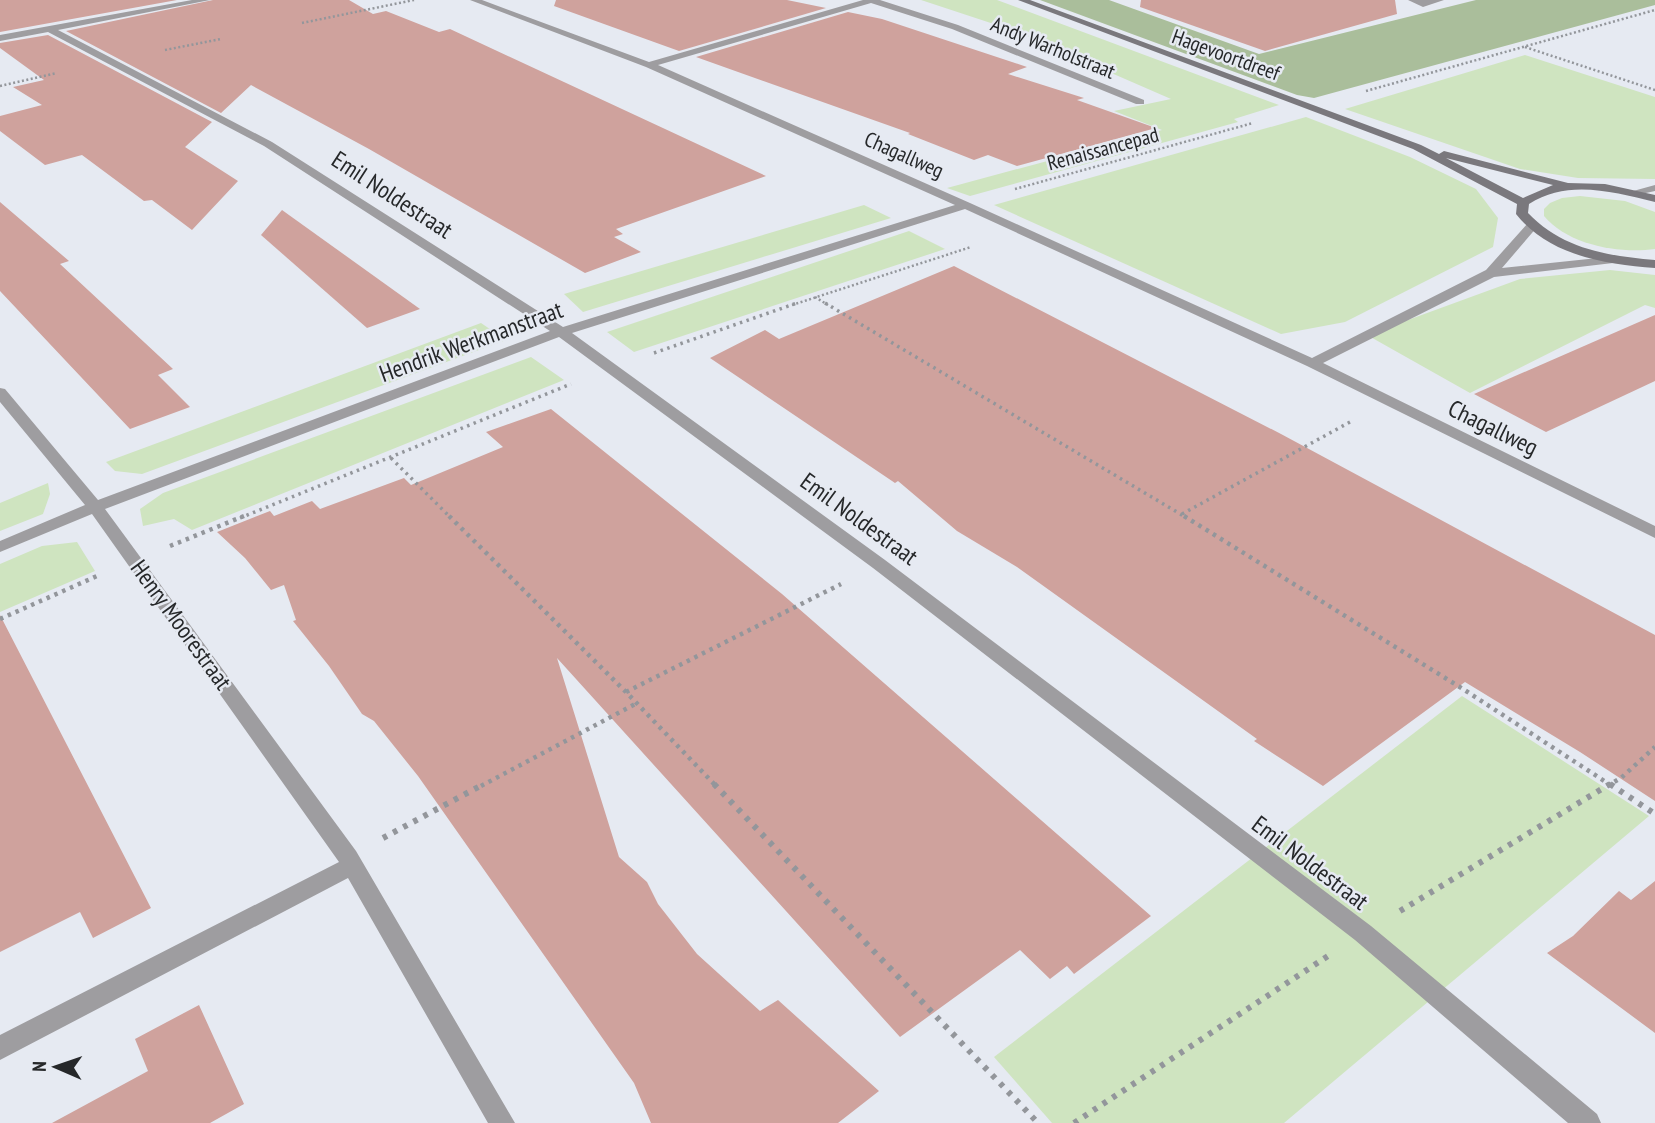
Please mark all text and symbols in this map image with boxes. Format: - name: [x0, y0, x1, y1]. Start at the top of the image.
- street label: Andy Warholstraat: [987, 10, 1119, 85]
- street label: Hagevoortdreef: [1169, 23, 1284, 87]
- street label: Renaissancepad: [1044, 121, 1162, 176]
- street label: Chagallweg: [860, 125, 948, 184]
- street label: Emil Noldestraat: [326, 144, 459, 245]
- street label: Hendrik Werkmanstraat: [375, 294, 567, 389]
- street label: Chagallweg: [1443, 393, 1543, 463]
- street label: Emil Noldestraat: [794, 465, 925, 572]
- street label: Henry Moorestraat: [124, 554, 239, 696]
- street label: Emil Noldestraat: [1246, 809, 1375, 917]
- north arrow: [21, 1032, 91, 1102]
- text: N: [27, 1061, 51, 1072]

